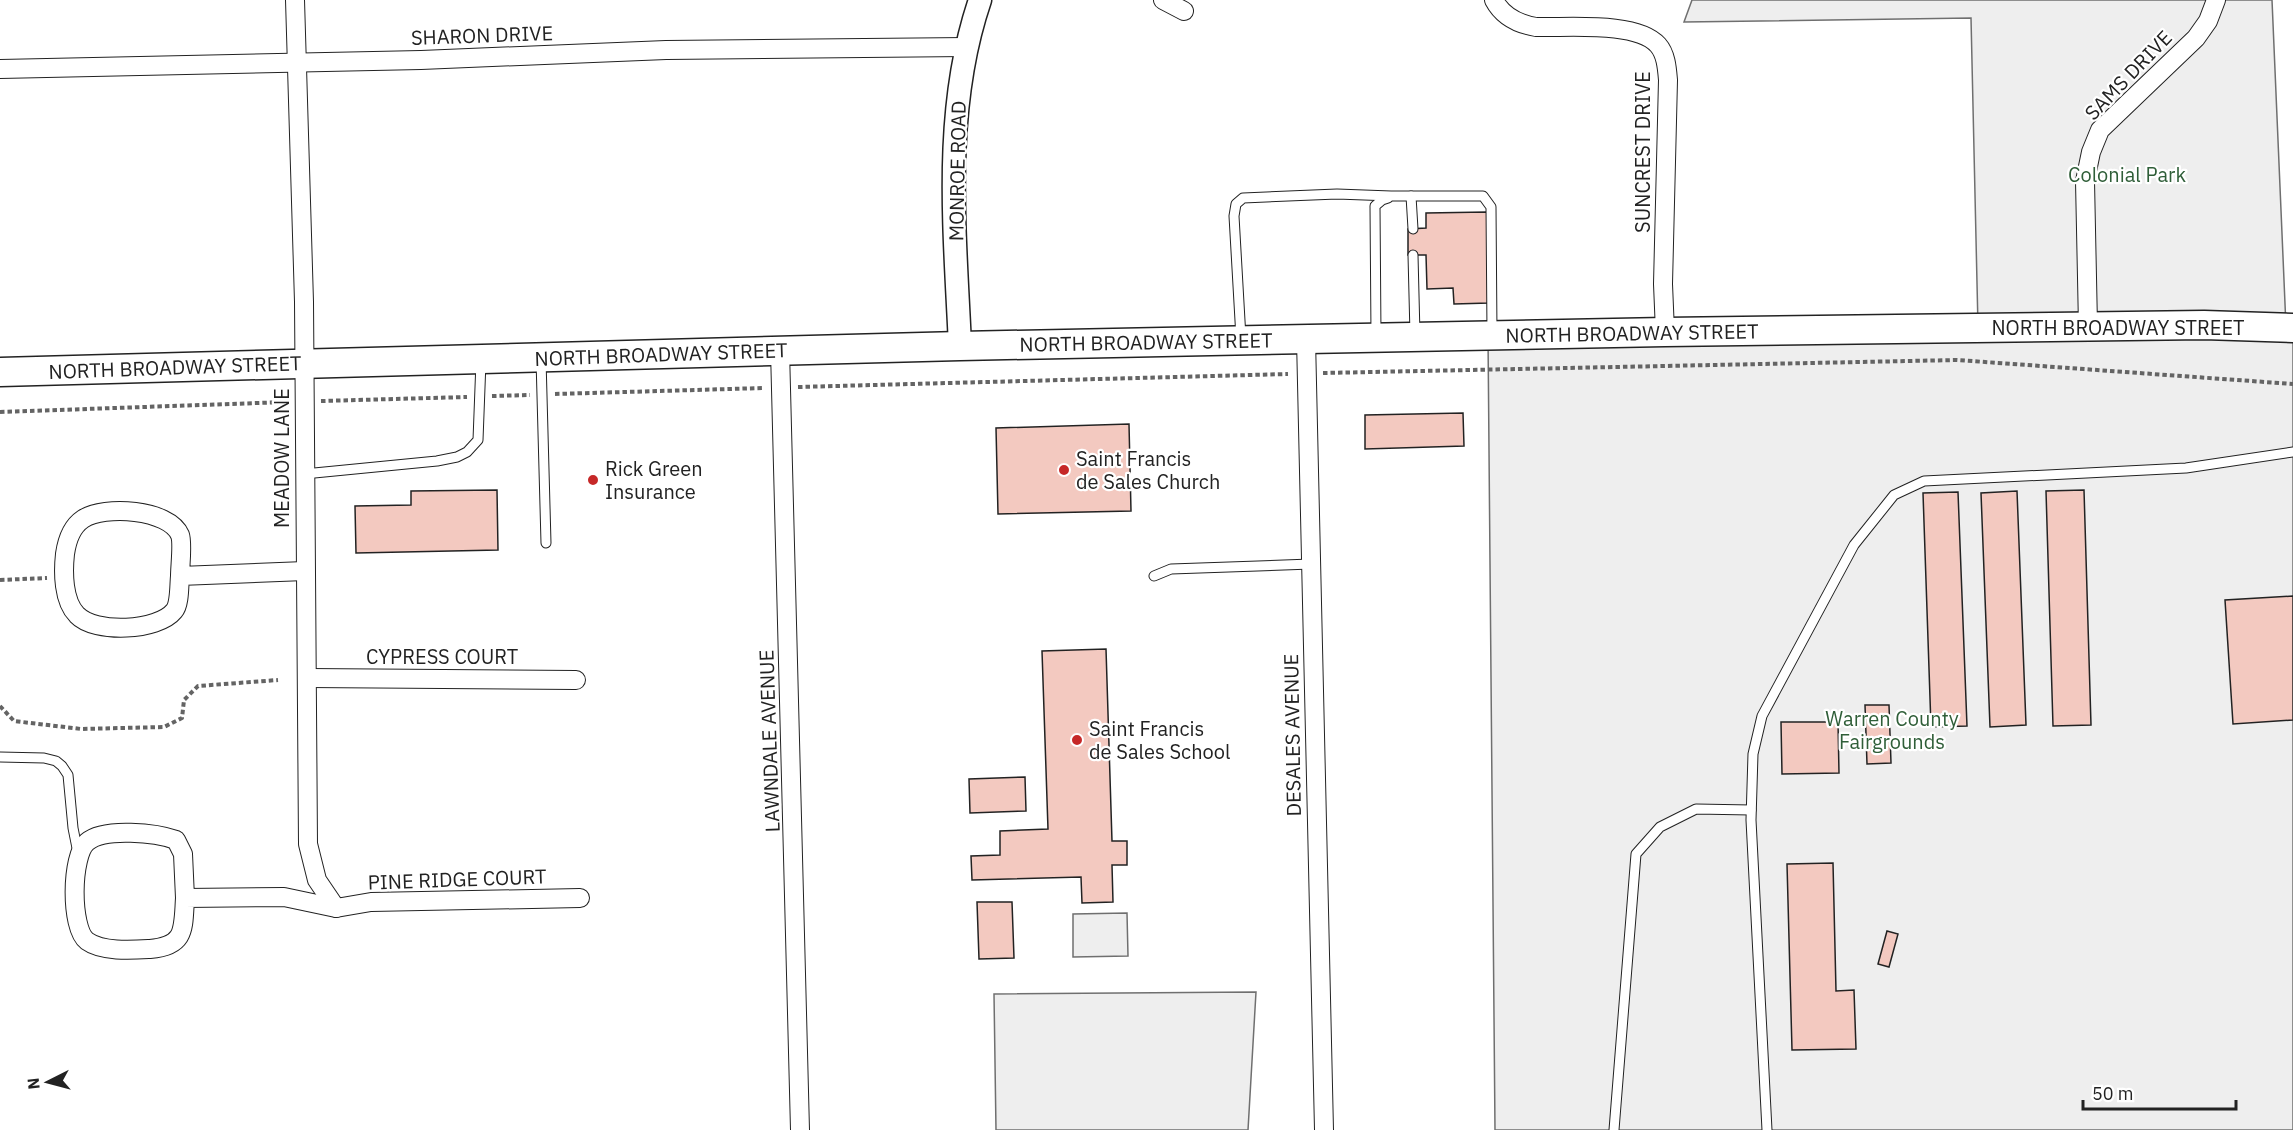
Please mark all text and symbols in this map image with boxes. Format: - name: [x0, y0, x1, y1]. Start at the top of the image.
- street label: SHARON DRIVE: [410, 19, 554, 51]
- street label: SAMS DRIVE: [2078, 24, 2178, 126]
- street label: SUNCREST DRIVE: [1629, 71, 1656, 233]
- street label: MONROE ROAD: [942, 101, 972, 241]
- park label: Colonial Park: [2068, 161, 2186, 188]
- street label: NORTH BROADWAY STREET: [1991, 314, 2245, 341]
- street label: NORTH BROADWAY STREET: [1505, 317, 1759, 349]
- street label: NORTH BROADWAY STREET: [1019, 326, 1273, 358]
- street label: NORTH BROADWAY STREET: [534, 336, 788, 372]
- street label: NORTH BROADWAY STREET: [48, 349, 302, 385]
- street label: MEADOW LANE: [268, 388, 295, 528]
- place label: Saint Francis de Sales Church: [1076, 445, 1220, 495]
- place label: Rick Green Insurance: [605, 455, 703, 505]
- marker: Saint Francis de Sales Church: [1057, 463, 1071, 477]
- marker: Rick Green Insurance: [586, 473, 600, 487]
- street label: CYPRESS COURT: [366, 643, 518, 670]
- street label: LAWNDALE AVENUE: [752, 649, 786, 833]
- street label: DESALES AVENUE: [1277, 653, 1307, 817]
- park label: Warren County Fairgrounds: [1825, 705, 1959, 755]
- place label: Saint Francis de Sales School: [1089, 715, 1230, 765]
- marker: Saint Francis de Sales School: [1070, 733, 1084, 747]
- street label: PINE RIDGE COURT: [367, 862, 547, 896]
- north arrow: [18, 1052, 78, 1112]
- scale bar: [2083, 1073, 2236, 1111]
- text: N: [23, 1077, 44, 1090]
- text: 50 m: [2092, 1082, 2134, 1105]

